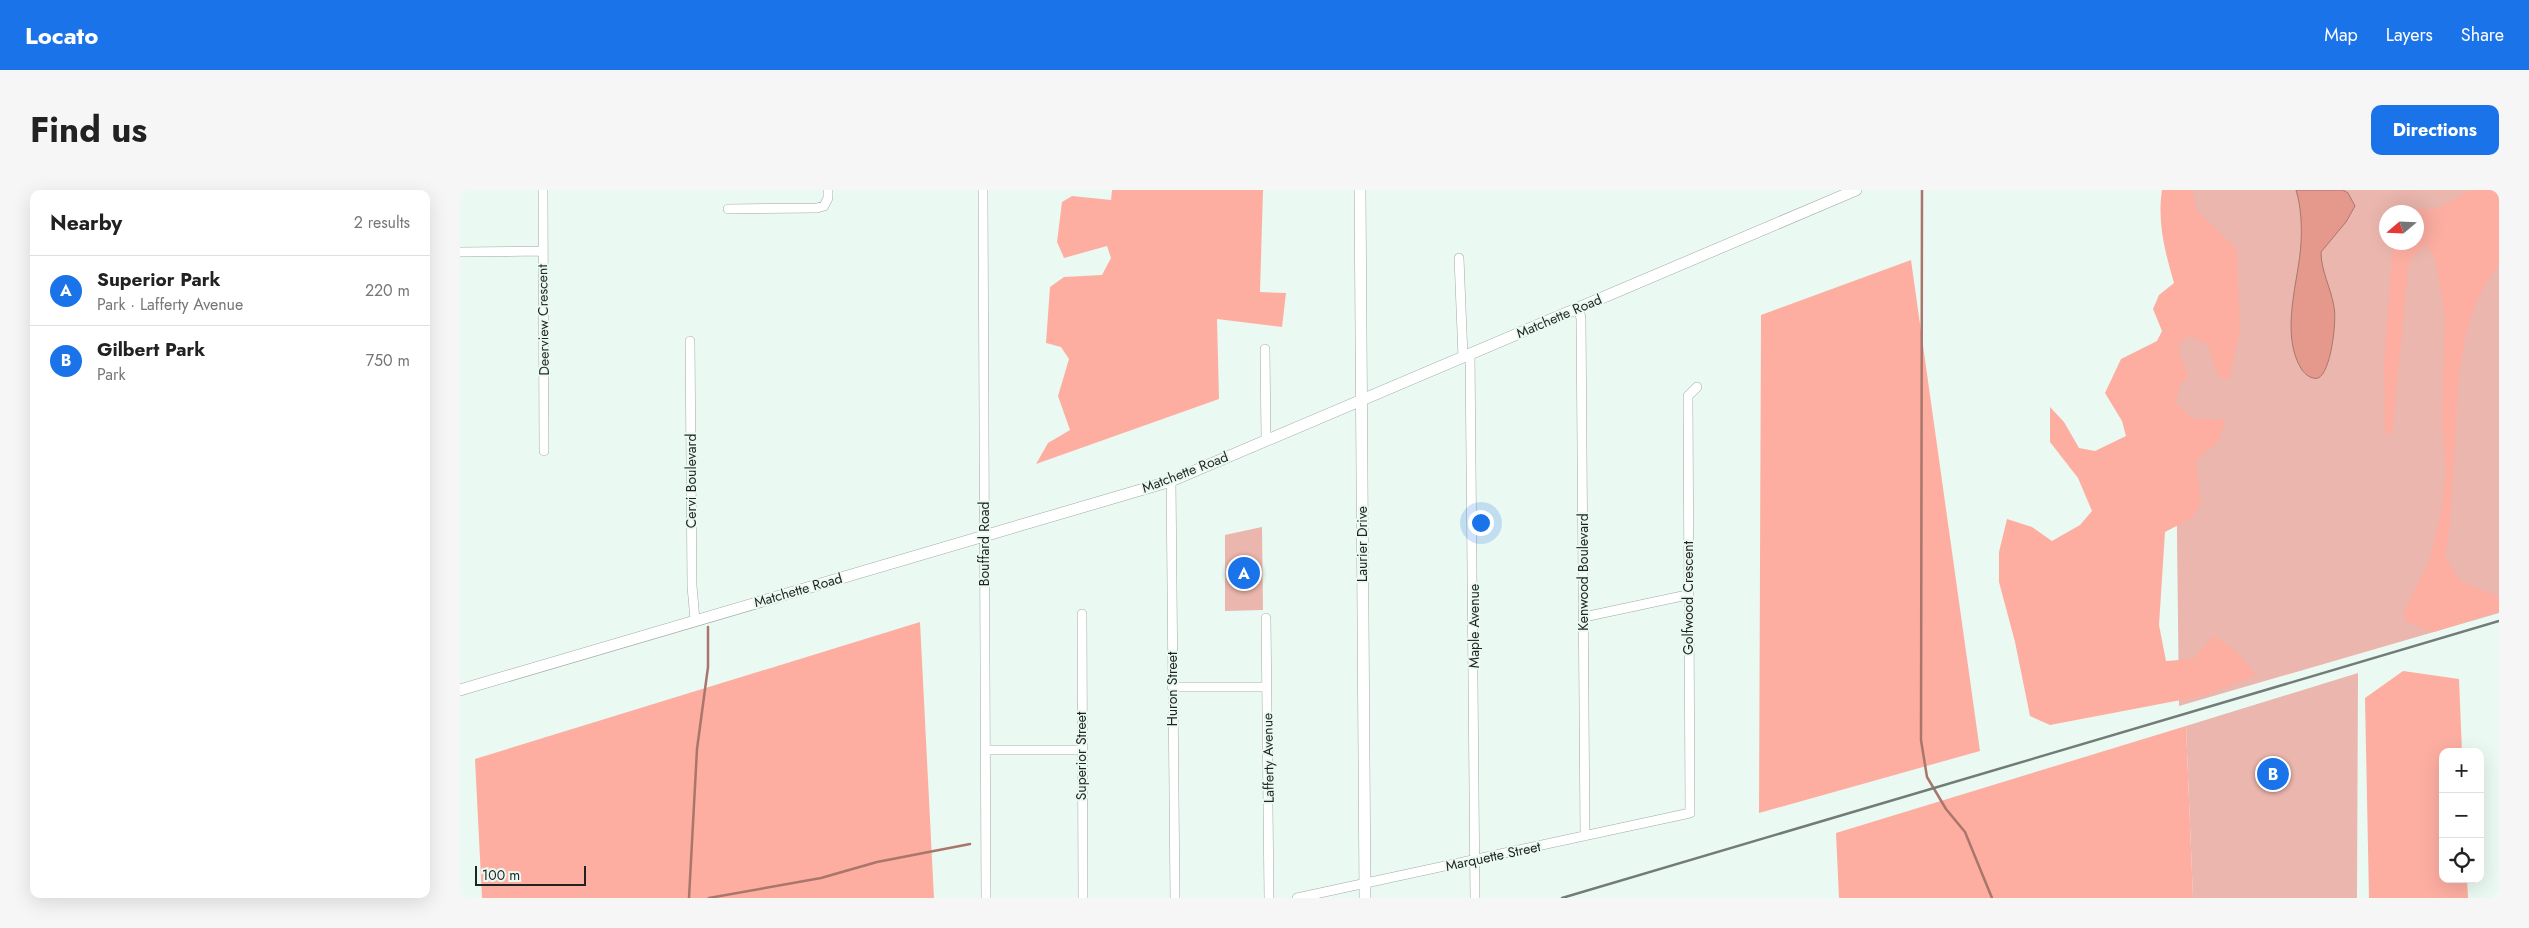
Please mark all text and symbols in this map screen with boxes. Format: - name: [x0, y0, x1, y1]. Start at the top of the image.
- text: Locato: [25, 18, 98, 53]
- text: Map: [2324, 22, 2358, 48]
- text: Layers: [2386, 22, 2433, 48]
- text: Share: [2461, 22, 2504, 48]
- text: Find us: [30, 105, 147, 155]
- button: Directions: [2371, 105, 2499, 155]
- north arrow: [2379, 205, 2424, 250]
- text: Nearby: [50, 208, 122, 238]
- text: 2 results: [354, 211, 410, 234]
- street label: Deerview Crescent: [532, 264, 554, 376]
- text: Superior Park: [97, 266, 220, 293]
- text: A: [60, 279, 72, 302]
- text: 220 m: [365, 279, 410, 302]
- street label: Matchette Road: [1513, 289, 1605, 343]
- text: Park · Lafferty Avenue: [97, 293, 243, 316]
- text: Gilbert Park: [97, 336, 205, 363]
- text: B: [61, 349, 71, 372]
- text: 750 m: [366, 349, 410, 372]
- text: Park: [97, 363, 126, 386]
- street label: Cervi Boulevard: [681, 434, 701, 528]
- street label: Matchette Road: [1139, 446, 1231, 498]
- street label: Bouffard Road: [974, 502, 994, 586]
- street label: Laurier Drive: [1352, 506, 1372, 582]
- your location: [1468, 510, 1494, 536]
- street label: Kenwood Boulevard: [1573, 513, 1593, 631]
- street label: Golfwood Crescent: [1678, 540, 1698, 655]
- pin: A: [1228, 554, 1260, 592]
- street label: Matchette Road: [751, 568, 845, 612]
- street label: Maple Avenue: [1464, 584, 1484, 668]
- street label: Huron Street: [1162, 651, 1182, 726]
- street label: Superior Street: [1071, 711, 1091, 800]
- street label: Lafferty Avenue: [1257, 713, 1279, 803]
- map controls: [2439, 748, 2484, 883]
- button: +: [2439, 748, 2484, 793]
- pin: B: [2257, 755, 2289, 793]
- button: −: [2439, 793, 2484, 838]
- street label: Marquette Street: [1444, 836, 1543, 876]
- button: locate: [2439, 838, 2484, 883]
- scale bar: [475, 863, 586, 886]
- text: 100 m: [482, 865, 520, 885]

